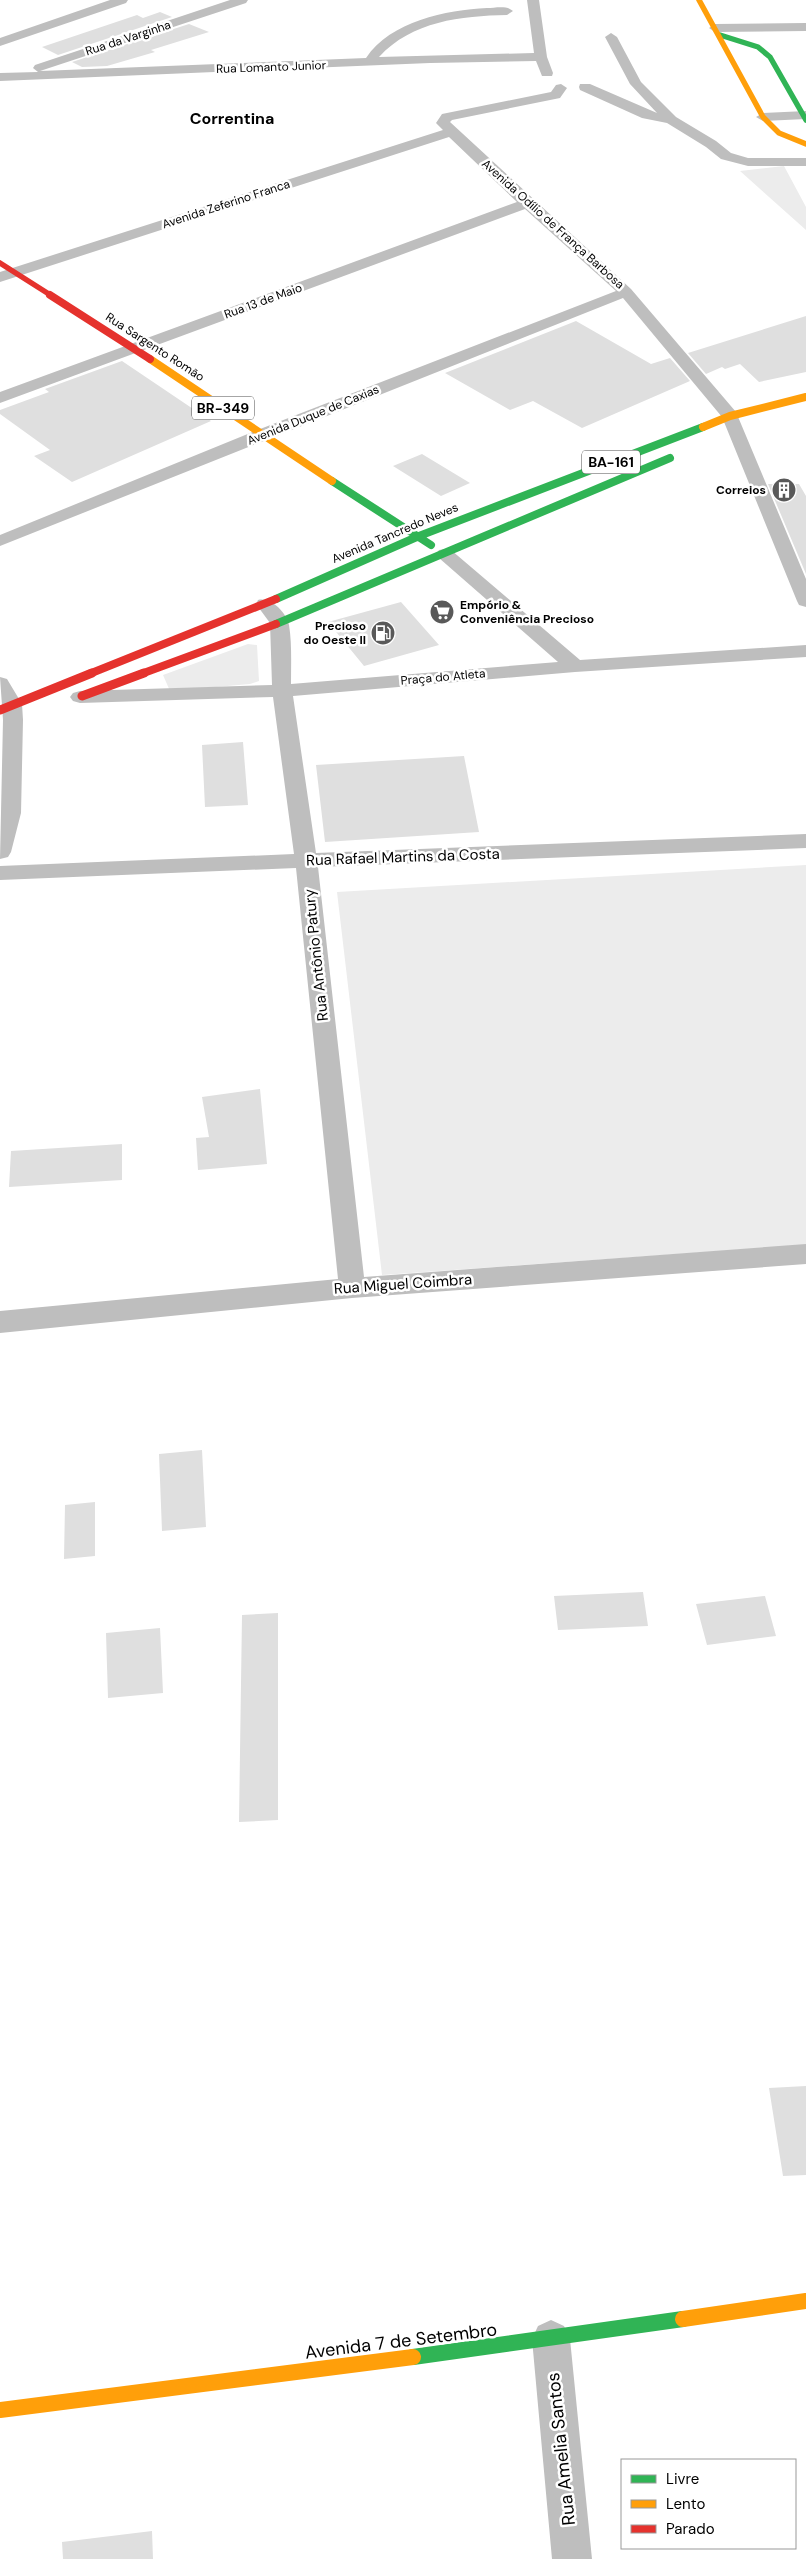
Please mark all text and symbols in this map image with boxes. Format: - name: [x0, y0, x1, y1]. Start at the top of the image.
- street label: Rua da Varginha: [83, 17, 173, 59]
- street label: Rua Lomanto Junior: [216, 57, 327, 77]
- district label: Correntina: [190, 108, 274, 129]
- street label: Avenida Odílio de França Barbosa: [478, 156, 628, 292]
- street label: Avenida Zeferino Franca: [160, 176, 292, 232]
- street label: Rua 13 de Maio: [222, 279, 304, 323]
- street label: Rua Sargento Romão: [103, 309, 207, 385]
- street label: Avenida Duque de Caxias: [245, 381, 381, 449]
- road number: BR-349: [192, 396, 254, 419]
- road number: BA-161: [582, 451, 640, 474]
- building icon: Correios: [771, 477, 797, 503]
- place label: Correios: [716, 482, 766, 498]
- street label: Avenida Tancredo Neves: [329, 499, 461, 567]
- place label: Empório & Conveniência Precioso: [460, 597, 594, 627]
- supermarket icon: Empório & Conveniência Precioso: [429, 599, 455, 625]
- place label: Precioso do Oeste II: [304, 618, 366, 648]
- fuel station icon: Precioso do Oeste II: [370, 620, 396, 646]
- street label: Praça do Atleta: [400, 665, 486, 689]
- street label: Rua Rafael Martins da Costa: [306, 844, 500, 870]
- street label: Rua Antônio Patury: [299, 887, 333, 1022]
- street label: Rua Miguel Coimbra: [333, 1269, 473, 1299]
- street label: Avenida 7 de Setembro: [304, 2317, 498, 2365]
- street label: Rua Amelia Santos: [541, 2371, 581, 2527]
- legend: [621, 2459, 796, 2549]
- text: Livre: [666, 2469, 699, 2489]
- text: Lento: [666, 2494, 705, 2514]
- text: Parado: [666, 2519, 715, 2539]

